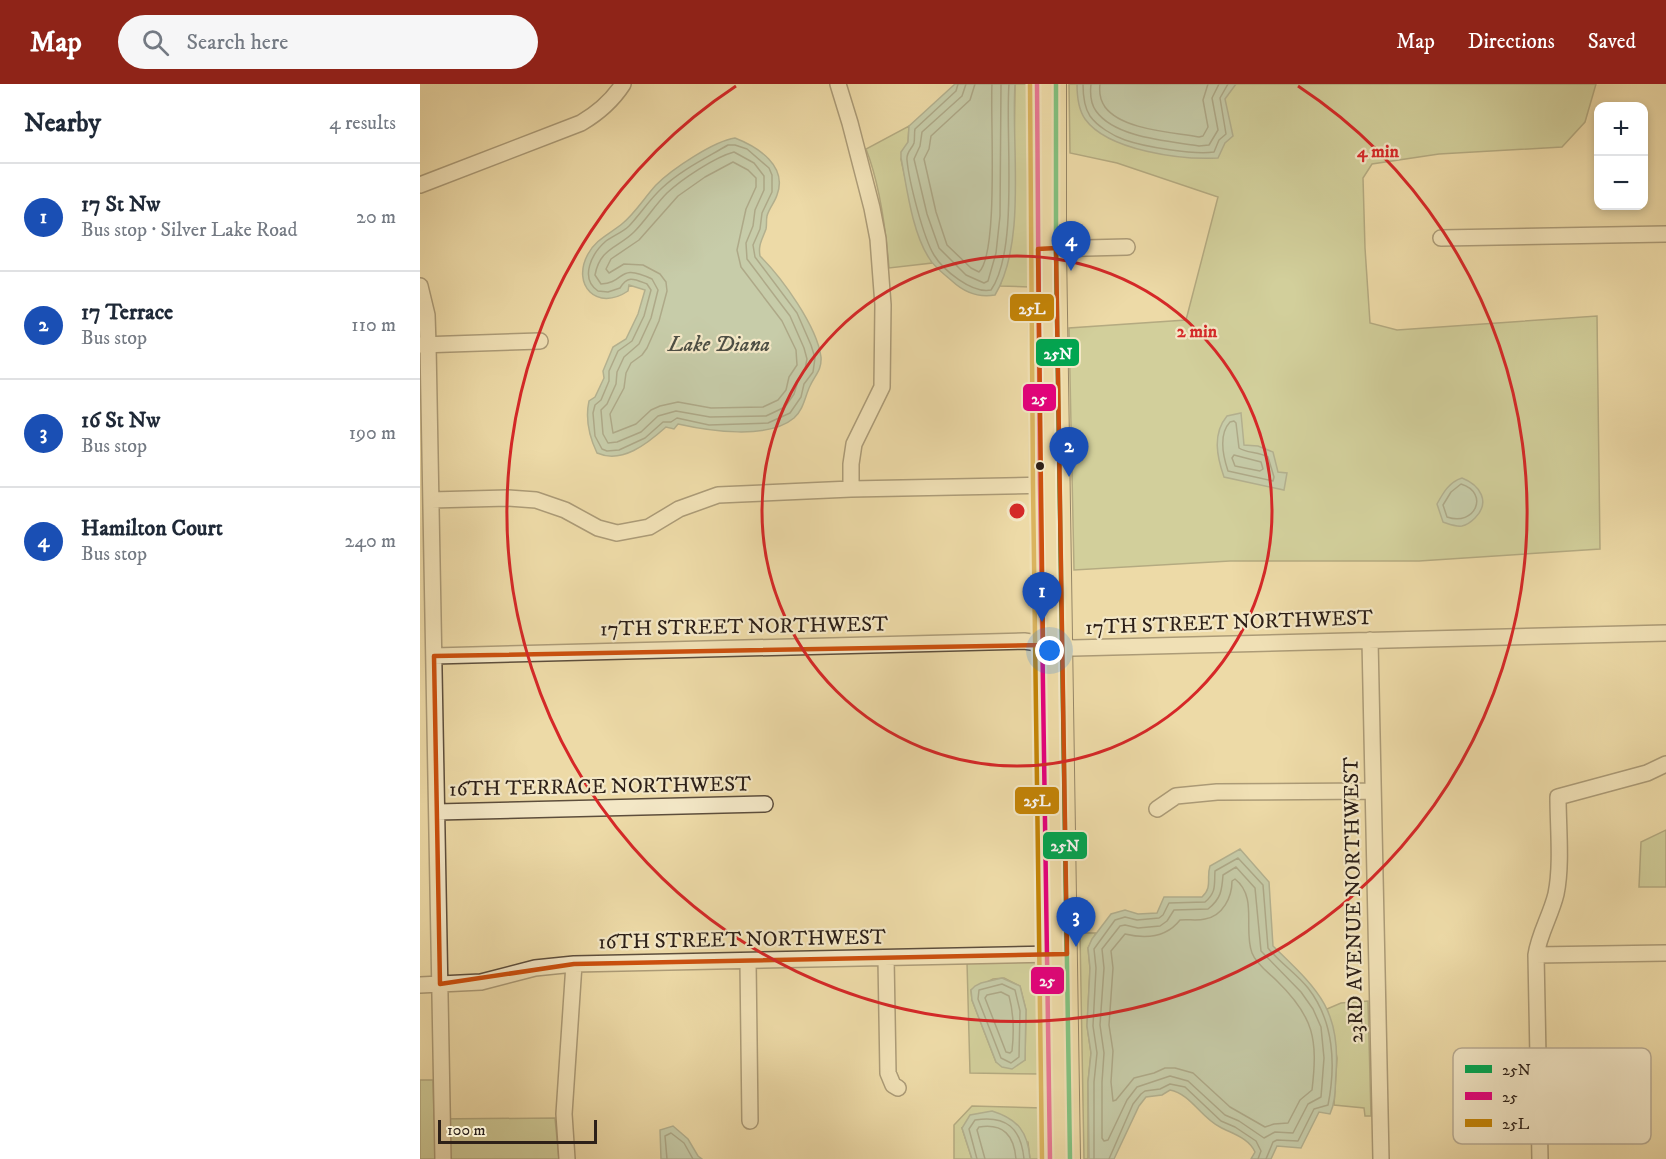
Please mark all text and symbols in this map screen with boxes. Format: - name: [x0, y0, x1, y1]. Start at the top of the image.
- search box: [118, 15, 538, 69]
- text: Map: [30, 25, 82, 60]
- icon: search: [139, 26, 172, 59]
- text: Search here: [187, 29, 288, 56]
- text: Map: [1396, 29, 1435, 55]
- text: Directions: [1468, 29, 1555, 55]
- text: Saved: [1588, 29, 1636, 55]
- map controls: [1594, 102, 1648, 210]
- button: +: [1594, 102, 1648, 156]
- text: Nearby: [24, 107, 101, 140]
- text: 4 results: [329, 111, 396, 136]
- text: 4 min: [1356, 141, 1399, 163]
- button: −: [1594, 156, 1648, 210]
- text: 17 St Nw: [81, 191, 160, 218]
- text: 1: [40, 205, 47, 230]
- text: 20 m: [356, 205, 396, 230]
- text: Bus stop · Silver Lake Road: [81, 218, 297, 243]
- pin: 4: [1052, 222, 1090, 271]
- line badge: 25L: [1009, 293, 1055, 322]
- text: 17 Terrace: [81, 299, 173, 326]
- text: 25L: [1018, 299, 1046, 319]
- text: 2: [39, 313, 48, 338]
- text: 110 m: [351, 313, 396, 338]
- text: 2 min: [1177, 321, 1218, 343]
- text: Bus stop: [81, 326, 147, 351]
- water label: Lake Diana: [666, 331, 770, 358]
- line badge: 25N: [1035, 338, 1080, 367]
- text: 25N: [1044, 344, 1072, 364]
- line badge: 25: [1022, 383, 1057, 412]
- text: 25: [1031, 389, 1047, 409]
- text: 16 St Nw: [81, 407, 160, 434]
- text: 3: [40, 421, 47, 446]
- text: 190 m: [349, 421, 396, 446]
- pin: 2: [1050, 428, 1088, 477]
- text: Bus stop: [81, 434, 147, 459]
- unlabelled marker: [1034, 460, 1046, 472]
- centre of rings: [1007, 501, 1027, 521]
- text: Hamilton Court: [81, 515, 223, 542]
- text: 4: [38, 529, 49, 554]
- text: 240 m: [345, 529, 396, 554]
- text: Bus stop: [81, 542, 147, 567]
- pin: 1: [1022, 572, 1062, 622]
- street label: 17TH STREET NORTHWEST: [1085, 605, 1373, 641]
- street label: 17TH STREET NORTHWEST: [600, 611, 888, 643]
- your location: [1035, 636, 1064, 665]
- street label: 23RD AVENUE NORTHWEST: [1339, 757, 1369, 1043]
- street label: 16TH TERRACE NORTHWEST: [449, 771, 751, 803]
- line badge: 25L: [1014, 786, 1060, 815]
- text: 25L: [1023, 791, 1051, 811]
- line badge: 25N: [1042, 831, 1088, 860]
- text: 25N: [1051, 836, 1079, 856]
- pin: 3: [1056, 898, 1096, 947]
- street label: 16TH STREET NORTHWEST: [598, 924, 886, 956]
- line badge: 25: [1030, 966, 1065, 995]
- text: 25: [1039, 971, 1055, 991]
- legend: [1453, 1048, 1651, 1144]
- text: 25N: [1502, 1060, 1531, 1080]
- text: 25: [1502, 1087, 1518, 1107]
- text: 25L: [1502, 1114, 1530, 1134]
- scale bar: [438, 1117, 597, 1144]
- text: 100 m: [447, 1120, 486, 1140]

